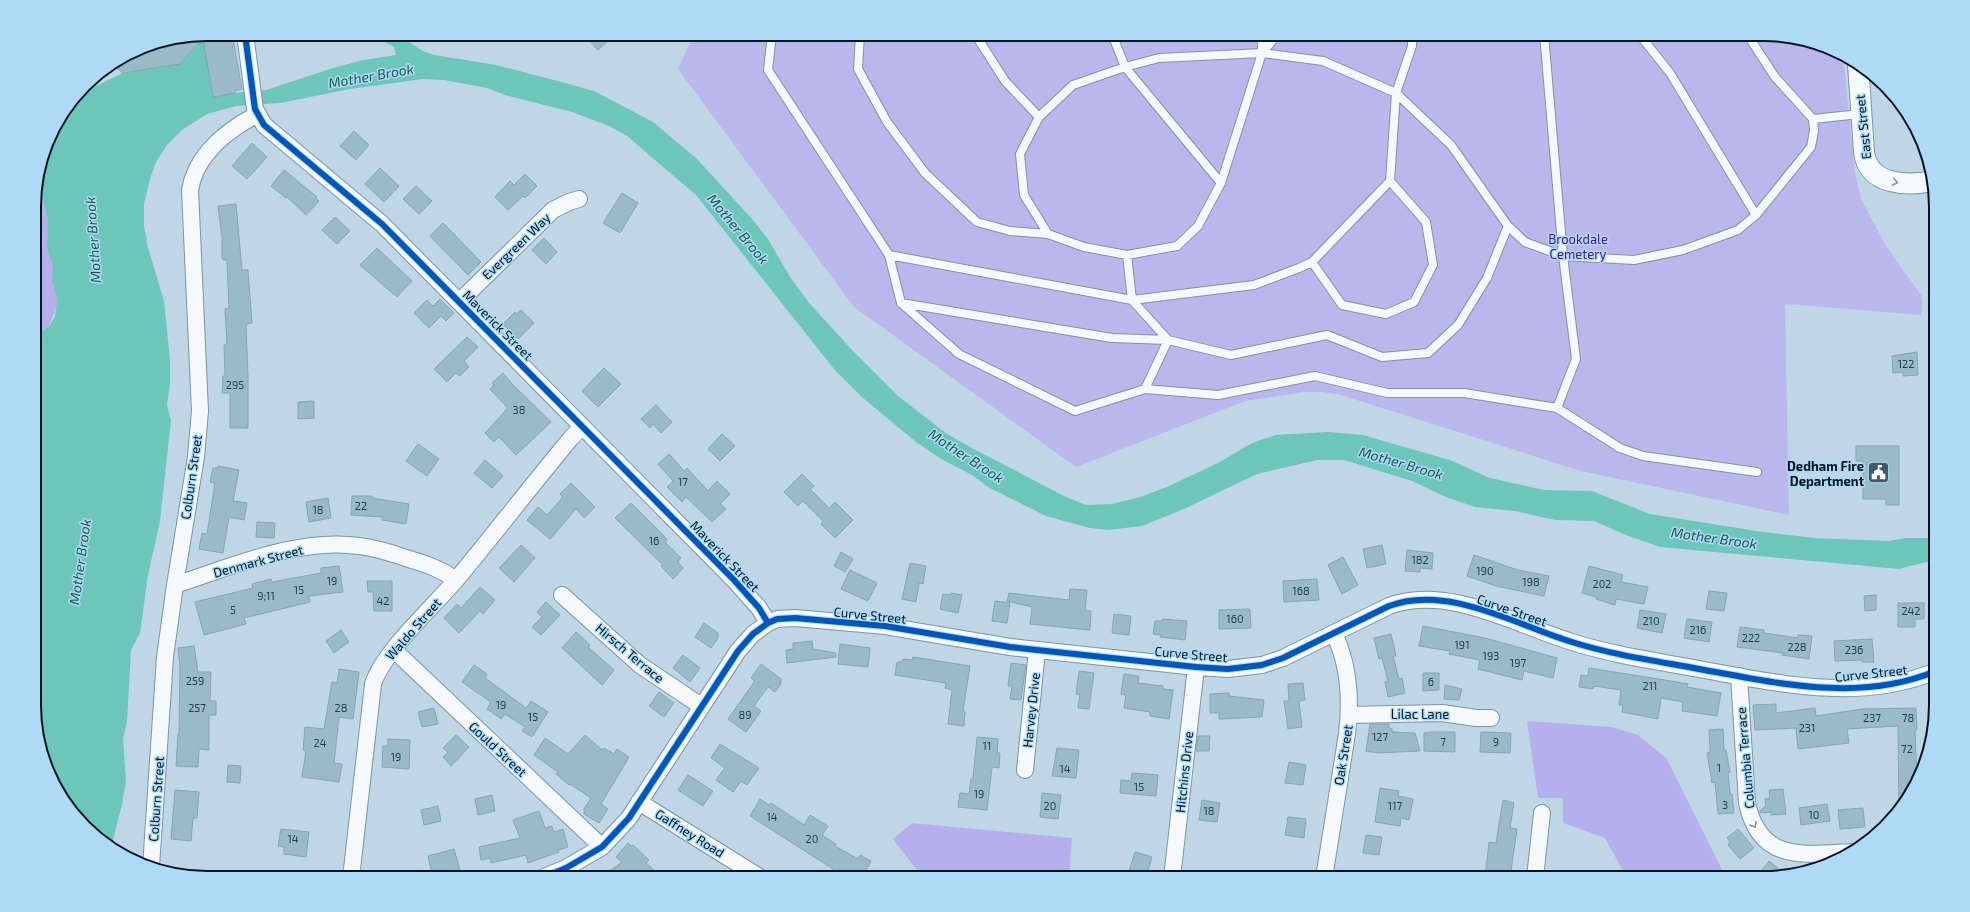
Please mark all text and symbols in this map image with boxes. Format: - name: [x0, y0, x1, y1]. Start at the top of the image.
- water label: Mother Brook: [327, 60, 415, 91]
- street label: East Street: [1852, 94, 1874, 160]
- one-way arrow: [1892, 177, 1898, 186]
- water label: Mother Brook: [704, 190, 773, 267]
- water label: Mother Brook: [81, 196, 104, 284]
- street label: Evergreen Way: [478, 209, 554, 283]
- park label: Brookdale Cemetery: [1548, 231, 1608, 262]
- street label: Maverick Street: [460, 287, 536, 363]
- house number: 122: [1898, 357, 1914, 370]
- house number: 295: [226, 378, 244, 391]
- house number: 38: [513, 403, 525, 416]
- water label: Mother Brook: [925, 425, 1007, 486]
- street label: Colburn Street: [177, 434, 205, 520]
- water label: Mother Brook: [1357, 442, 1445, 483]
- place label: Dedham Fire Department: [1787, 458, 1865, 489]
- public building icon: Dedham Fire Department: [1866, 460, 1892, 486]
- house number: 17: [678, 475, 688, 488]
- house number: 22: [355, 499, 367, 512]
- house number: 18: [312, 503, 324, 516]
- street label: Maverick Street: [687, 517, 763, 595]
- water label: Mother Brook: [65, 518, 94, 606]
- water label: Mother Brook: [1670, 523, 1758, 552]
- house number: 16: [649, 534, 659, 547]
- street label: Denmark Street: [211, 541, 305, 581]
- house number: 182: [1411, 553, 1429, 566]
- house number: 190: [1476, 564, 1494, 577]
- house number: 19: [327, 574, 337, 587]
- house number: 198: [1522, 575, 1540, 588]
- house number: 202: [1593, 577, 1612, 590]
- house number: 15: [294, 583, 304, 596]
- house number: 168: [1292, 584, 1310, 597]
- house number: 9;11: [257, 589, 275, 602]
- street label: Curve Street: [1475, 591, 1549, 629]
- house number: 42: [377, 594, 389, 607]
- street label: Waldo Street: [382, 595, 444, 663]
- house number: 5: [230, 603, 236, 616]
- street label: Curve Street: [833, 603, 907, 627]
- house number: 242: [1901, 604, 1921, 617]
- house number: 160: [1226, 612, 1244, 625]
- house number: 210: [1642, 614, 1660, 627]
- street label: Hirsch Terrace: [593, 620, 667, 686]
- house number: 216: [1690, 623, 1706, 636]
- house number: 222: [1742, 631, 1760, 644]
- house number: 191: [1454, 638, 1470, 651]
- house number: 228: [1787, 640, 1807, 653]
- street label: Curve Street: [1154, 643, 1228, 665]
- house number: 236: [1845, 643, 1863, 656]
- house number: 193: [1483, 649, 1499, 662]
- house number: 197: [1510, 656, 1527, 669]
- street label: Curve Street: [1834, 661, 1908, 685]
- street label: Harvey Drive: [1019, 672, 1043, 748]
- house number: 259: [186, 674, 204, 687]
- house number: 6: [1428, 675, 1434, 688]
- house number: 211: [1643, 679, 1657, 692]
- house number: 19: [496, 698, 506, 711]
- house number: 257: [188, 701, 206, 714]
- house number: 28: [335, 701, 347, 714]
- street label: Lilac Lane: [1391, 706, 1449, 722]
- street label: Columbia Terrace: [1733, 707, 1757, 809]
- house number: 89: [739, 708, 751, 721]
- house number: 15: [528, 710, 538, 723]
- house number: 237: [1863, 711, 1881, 724]
- house number: 78: [1902, 711, 1914, 724]
- street label: Gould Street: [466, 718, 530, 780]
- house number: 231: [1799, 721, 1815, 734]
- street label: Oak Street: [1330, 723, 1356, 787]
- street label: Hitchins Drive: [1172, 730, 1196, 814]
- house number: 127: [1372, 730, 1388, 743]
- house number: 7: [1440, 735, 1446, 748]
- house number: 9: [1493, 735, 1499, 748]
- house number: 24: [314, 736, 327, 749]
- house number: 11: [983, 739, 991, 752]
- house number: 72: [1901, 742, 1913, 755]
- house number: 19: [391, 750, 401, 763]
- street label: Colburn Street: [145, 756, 167, 842]
- house number: 1: [1717, 761, 1721, 774]
- house number: 14: [1059, 762, 1071, 775]
- house number: 15: [1134, 780, 1144, 793]
- house number: 19: [974, 787, 984, 800]
- house number: 3: [1722, 798, 1728, 811]
- house number: 20: [1044, 799, 1056, 812]
- house number: 117: [1388, 799, 1403, 812]
- house number: 18: [1203, 804, 1215, 817]
- street label: Gaffney Road: [652, 805, 728, 861]
- house number: 10: [1808, 808, 1820, 821]
- house number: 14: [766, 810, 778, 823]
- one-way arrow: [1750, 821, 1757, 828]
- house number: 14: [287, 832, 299, 845]
- house number: 20: [806, 832, 818, 845]

